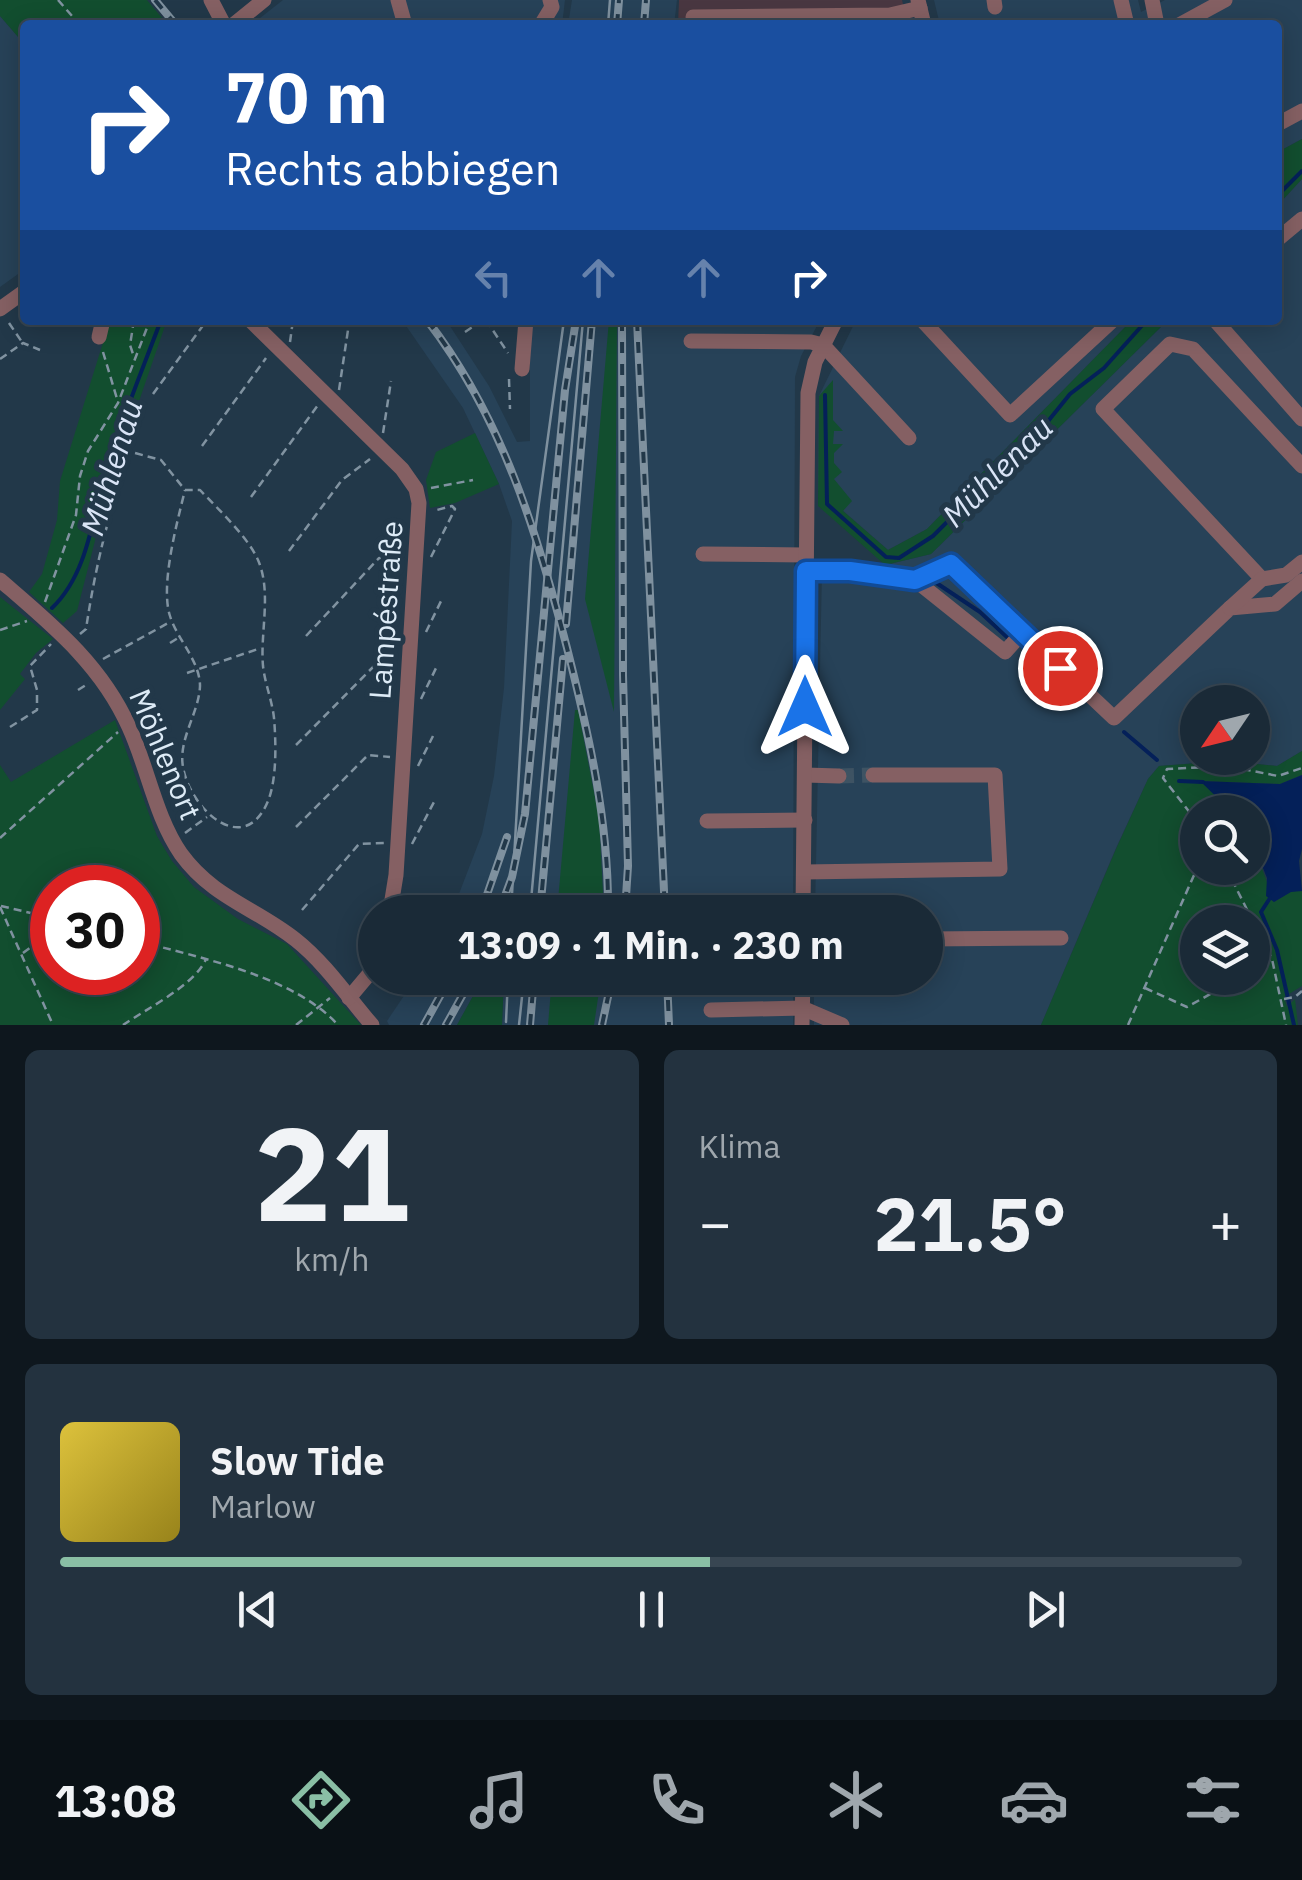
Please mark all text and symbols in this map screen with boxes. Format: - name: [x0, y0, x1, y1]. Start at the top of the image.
- text: 70 m: [225, 51, 388, 142]
- icon: right: [60, 60, 190, 190]
- text: Rechts abbiegen: [225, 139, 560, 197]
- icon: left: [466, 250, 521, 305]
- icon: ahead: [571, 250, 626, 305]
- icon: ahead: [676, 250, 731, 305]
- icon: right: [781, 250, 836, 305]
- water label: Mühlenau: [70, 394, 152, 540]
- water label: Mühlenau: [932, 406, 1062, 536]
- street label: Lampéstraße: [359, 520, 411, 700]
- pin: [1018, 626, 1103, 711]
- icon: arrive: [1033, 641, 1088, 696]
- position arrow: [753, 655, 857, 759]
- street label: Möhlenort: [121, 683, 211, 825]
- north arrow: [1180, 685, 1270, 775]
- map controls: [1180, 685, 1270, 995]
- button: search: [1180, 795, 1270, 885]
- speed limit sign: 30: [30, 865, 160, 995]
- button: layers: [1180, 905, 1270, 995]
- text: 13:09 · 1 Min. · 230 m: [457, 920, 844, 969]
- text: 21: [254, 1088, 410, 1257]
- text: Klima: [699, 1125, 781, 1167]
- text: 21.5°: [873, 1174, 1067, 1272]
- text: −: [699, 1187, 732, 1258]
- text: +: [1209, 1187, 1242, 1258]
- text: km/h: [294, 1238, 369, 1280]
- text: Slow Tide: [210, 1436, 385, 1485]
- text: Marlow: [210, 1485, 316, 1527]
- icon: previous: [230, 1582, 285, 1637]
- icon: pause: [624, 1582, 679, 1637]
- icon: next: [1018, 1582, 1073, 1637]
- icon: directions: [286, 1765, 356, 1835]
- icon: music: [464, 1765, 534, 1835]
- icon: phone: [642, 1765, 712, 1835]
- icon: climate: [821, 1765, 891, 1835]
- icon: car: [999, 1765, 1069, 1835]
- icon: filters: [1178, 1765, 1248, 1835]
- text: 13:08: [54, 1771, 177, 1829]

